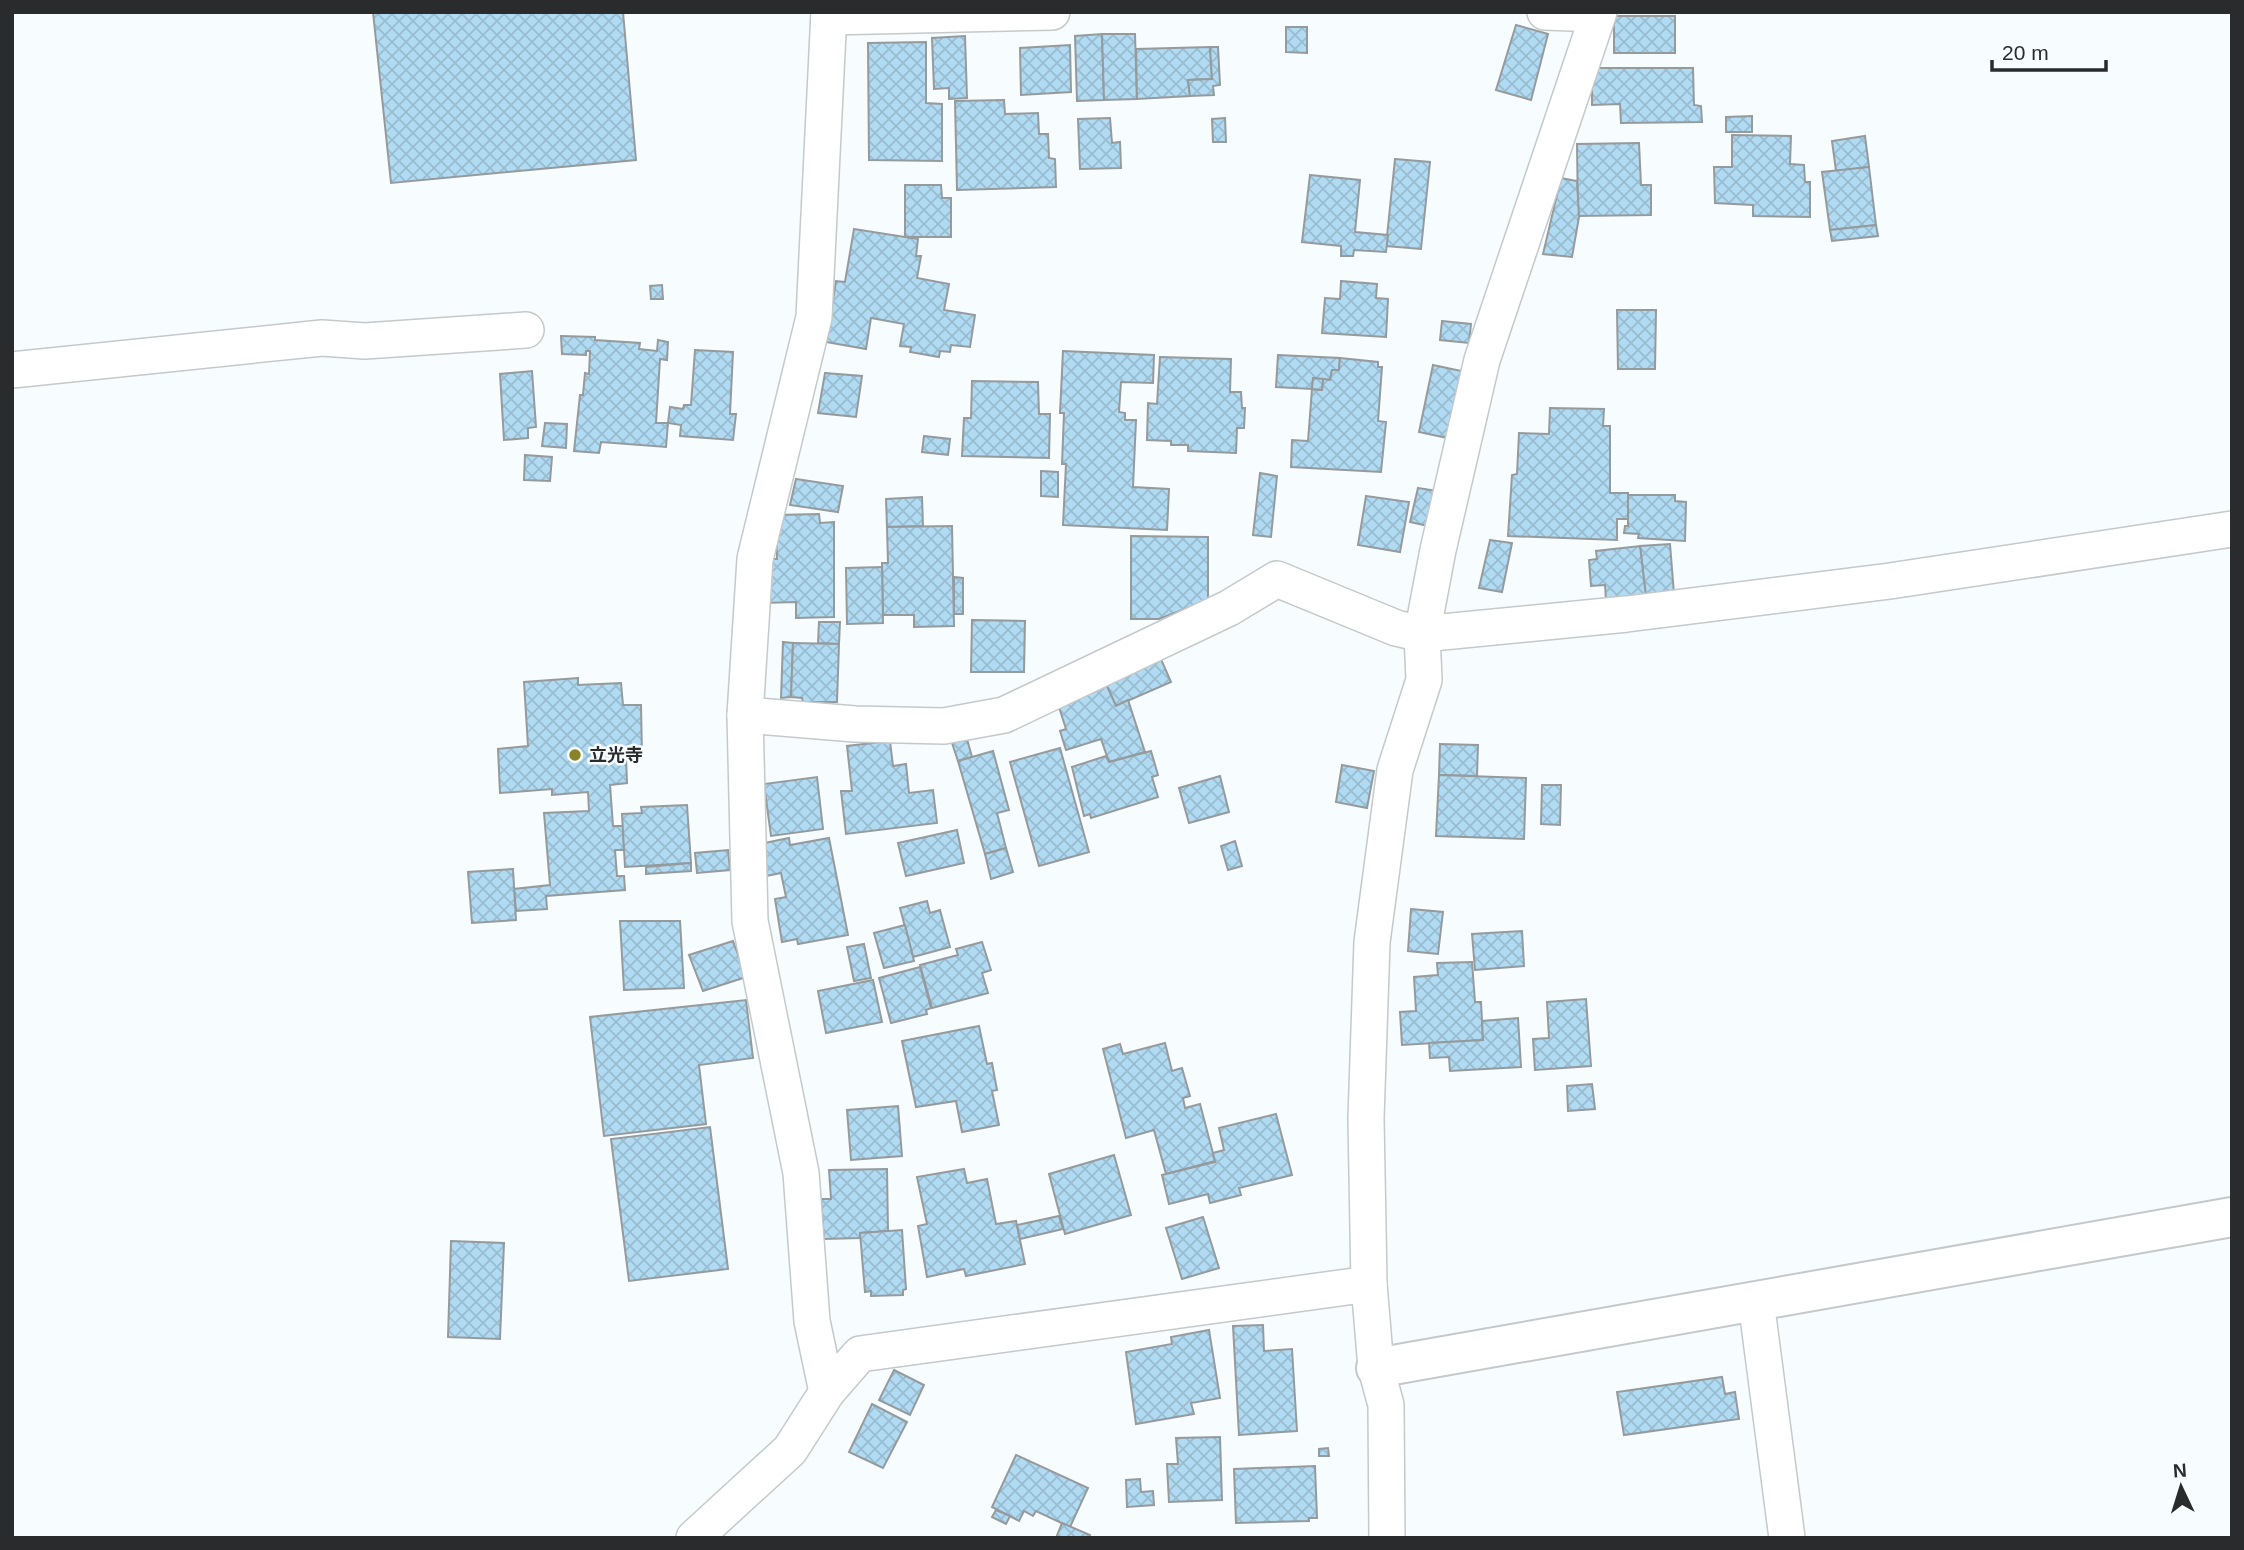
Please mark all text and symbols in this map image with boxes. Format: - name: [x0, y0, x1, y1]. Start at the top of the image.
- scale bar: [1992, 28, 2106, 72]
- text: 20 m: [2002, 41, 2049, 64]
- place label: 立光寺: [589, 745, 643, 765]
- marker: 立光寺: [567, 747, 583, 763]
- north arrow: [2146, 1452, 2216, 1522]
- text: N: [2172, 1460, 2187, 1481]

